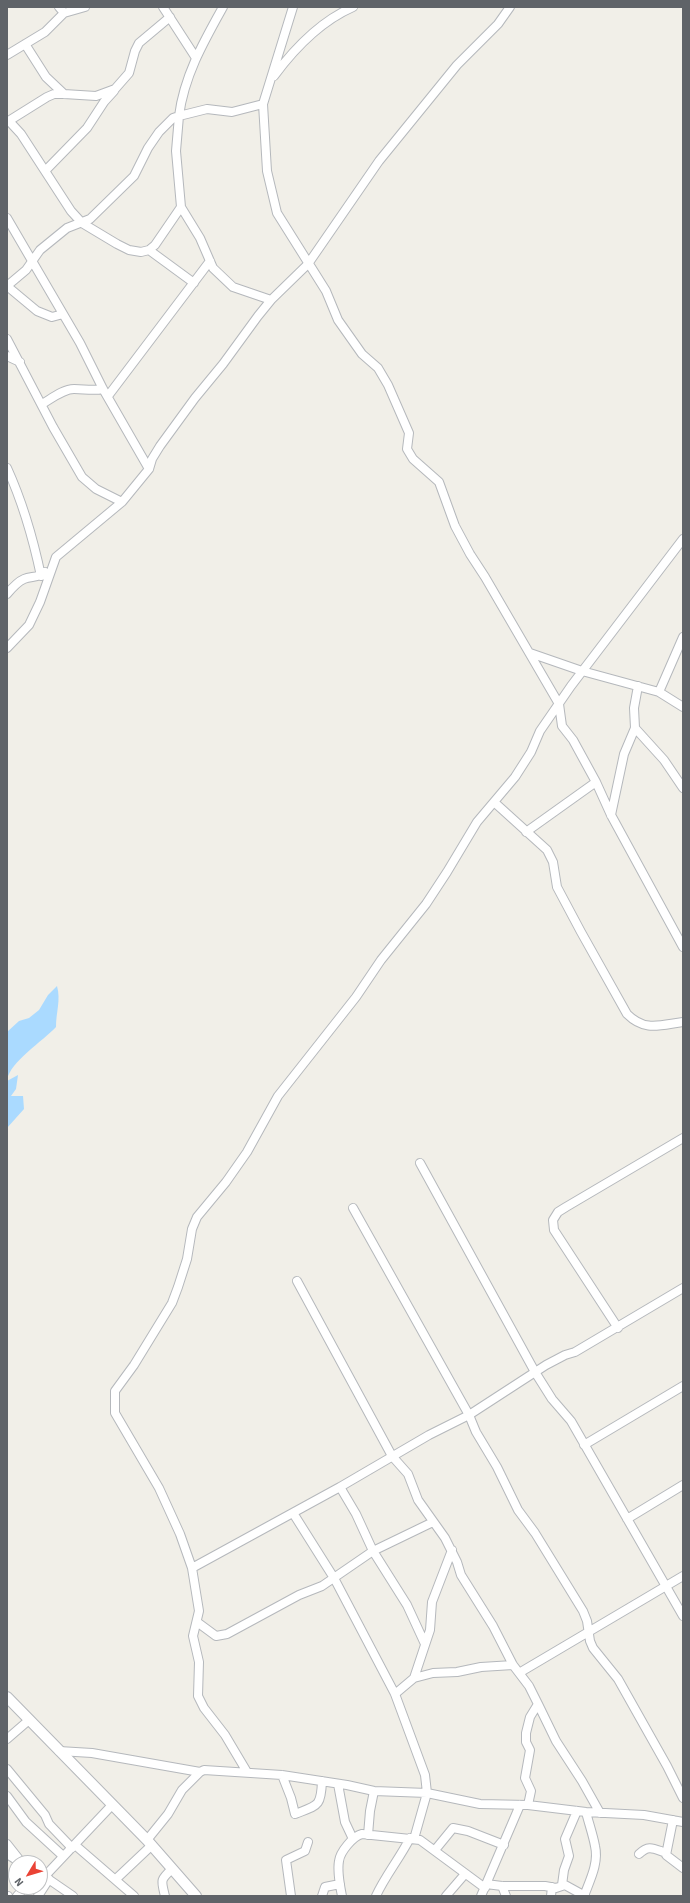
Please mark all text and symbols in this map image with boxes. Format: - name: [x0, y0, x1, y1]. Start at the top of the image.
- north arrow: [8, 1855, 48, 1895]
- text: N: [11, 1875, 27, 1890]

